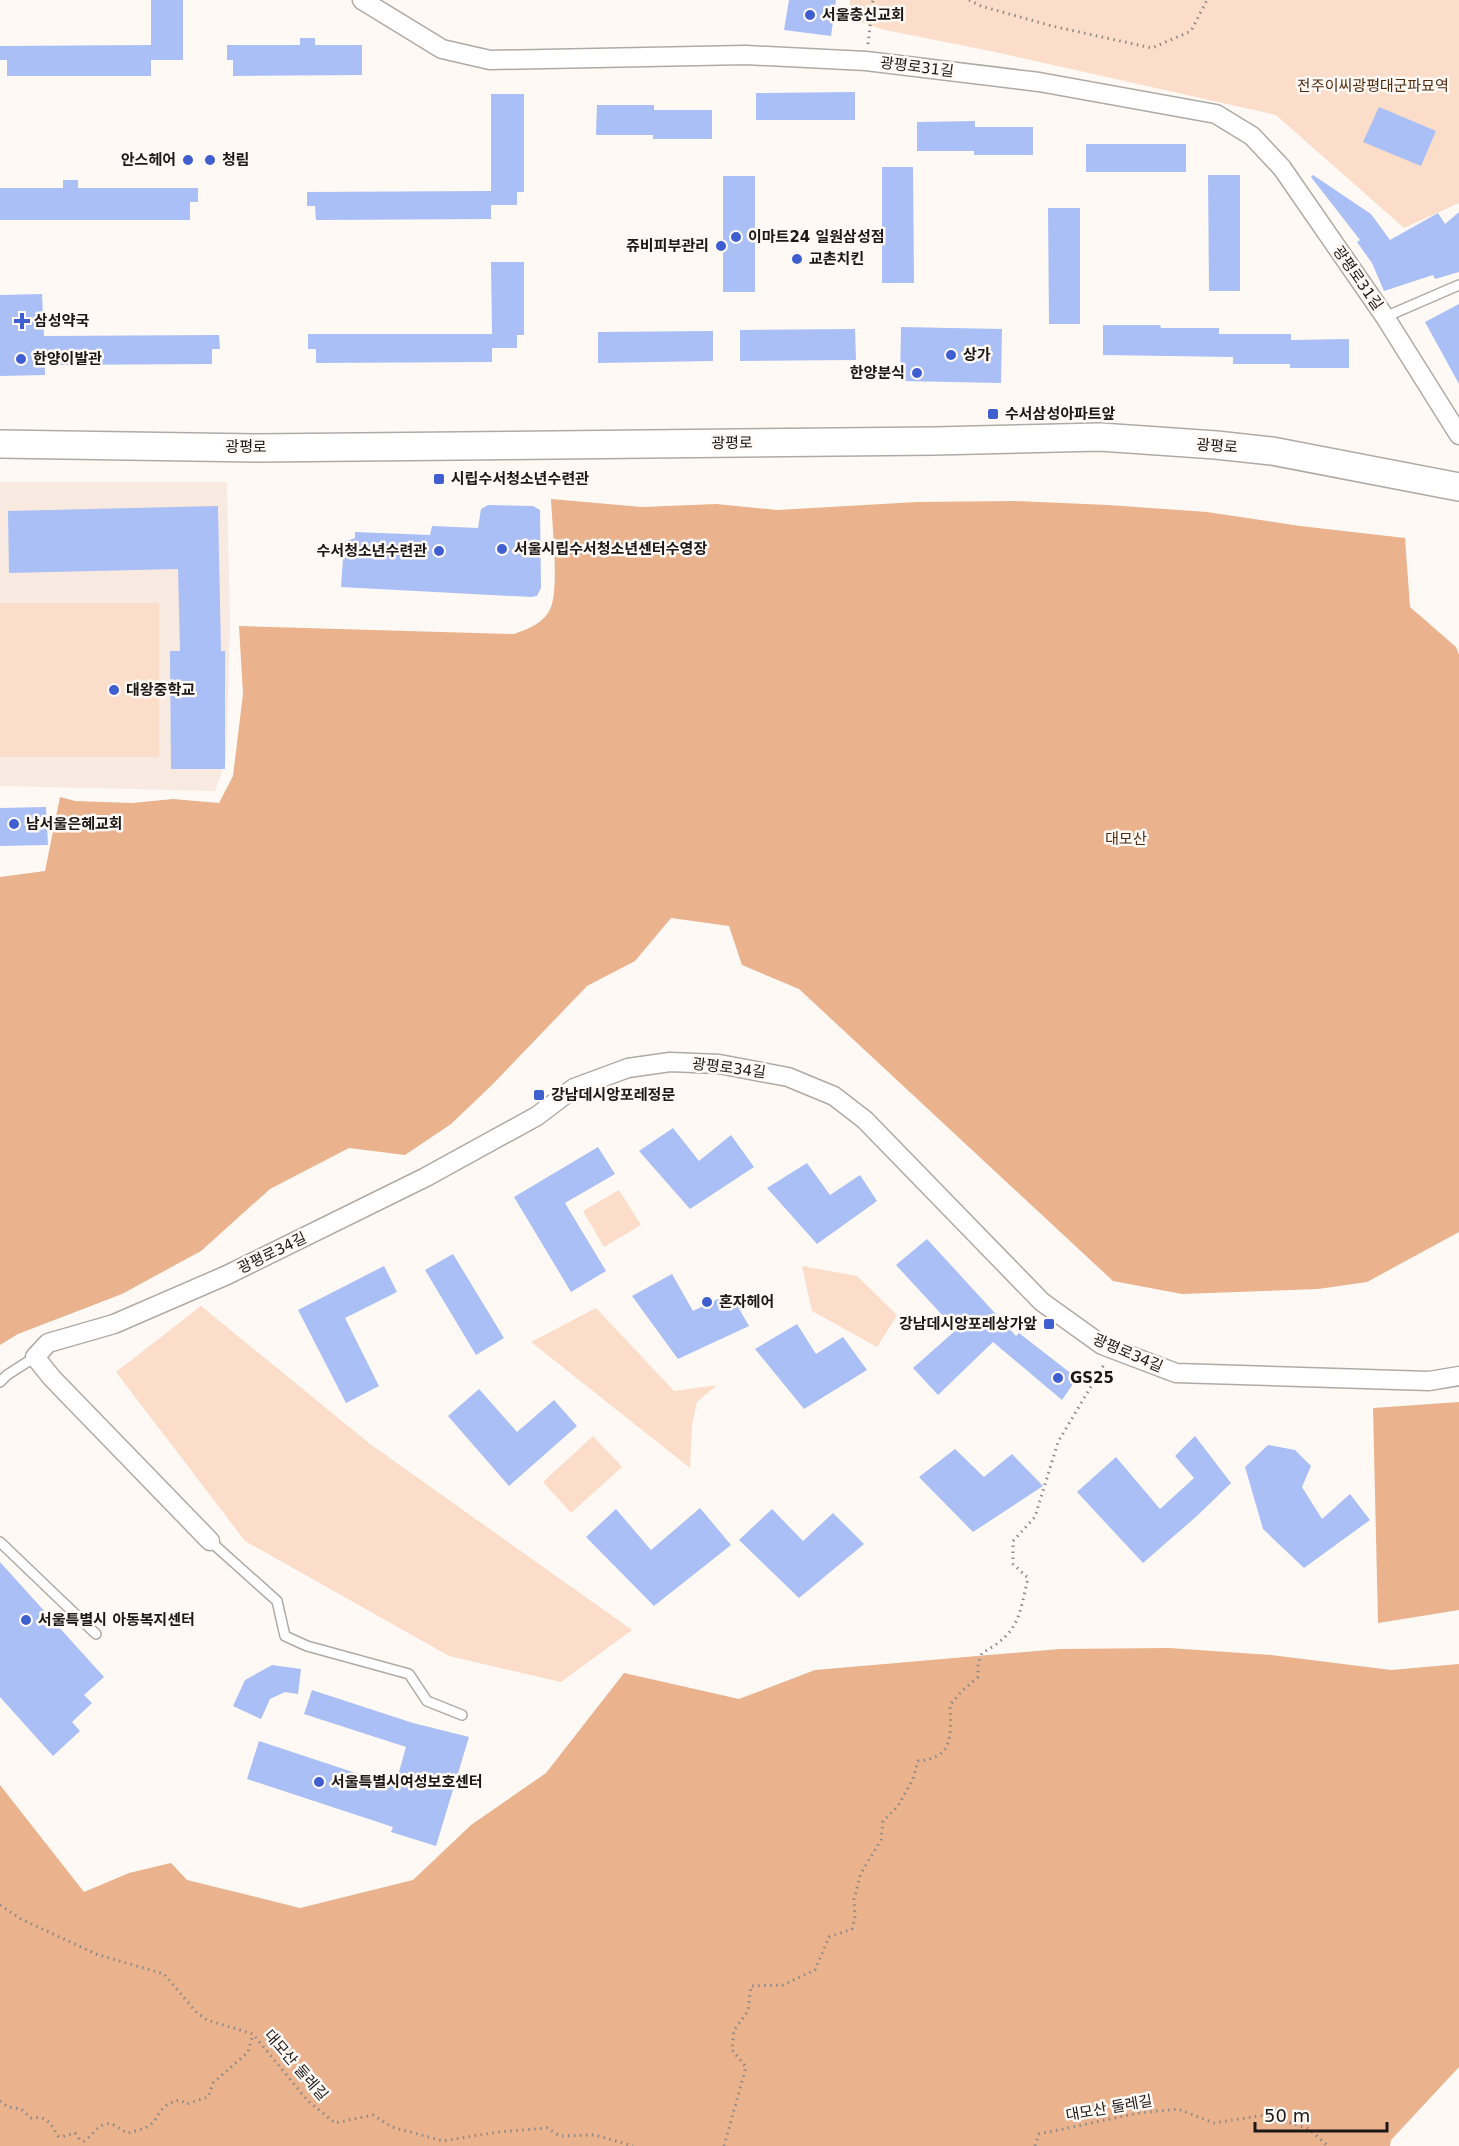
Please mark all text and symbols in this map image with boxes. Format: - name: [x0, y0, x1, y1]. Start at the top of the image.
- place label: 서울충신교회: [822, 6, 905, 24]
- marker: 서울충신교회: [803, 8, 817, 22]
- street label: 광평로31길: [879, 54, 955, 80]
- park label: 전주이씨광평대군파묘역: [1297, 77, 1449, 95]
- place label: 안스헤어: [121, 151, 176, 169]
- place label: 청림: [222, 151, 250, 169]
- marker: 안스헤어: [181, 153, 195, 167]
- marker: 청림: [203, 153, 217, 167]
- place label: 이마트24 일원삼성점: [748, 228, 885, 246]
- marker: 이마트24 일원삼성점: [729, 230, 743, 244]
- place label: 쥬비피부관리: [626, 237, 709, 255]
- marker: 쥬비피부관리: [714, 239, 728, 253]
- street label: 광평로31길: [1329, 242, 1387, 314]
- place label: 교촌치킨: [809, 250, 864, 268]
- marker: 교촌치킨: [790, 252, 804, 266]
- place label: 삼성약국: [34, 312, 89, 330]
- marker: 삼성약국: [15, 314, 29, 328]
- place label: 상가: [963, 346, 991, 364]
- marker: 상가: [944, 348, 958, 362]
- place label: 한양이발관: [33, 350, 102, 368]
- marker: 한양이발관: [14, 352, 28, 366]
- place label: 한양분식: [850, 364, 905, 382]
- marker: 한양분식: [910, 366, 924, 380]
- place label: 수서삼성아파트앞: [1005, 405, 1116, 423]
- marker: 수서삼성아파트앞: [986, 407, 1000, 421]
- street label: 광평로: [711, 434, 753, 452]
- street label: 광평로: [1196, 436, 1238, 456]
- street label: 광평로: [225, 438, 267, 456]
- place label: 시립수서청소년수련관: [451, 470, 589, 488]
- marker: 시립수서청소년수련관: [432, 472, 446, 486]
- place label: 서울시립수서청소년센터수영장: [514, 540, 707, 558]
- place label: 수서청소년수련관: [317, 542, 427, 560]
- marker: 서울시립수서청소년센터수영장: [495, 542, 509, 556]
- marker: 수서청소년수련관: [432, 544, 446, 558]
- place label: 대왕중학교: [126, 681, 195, 699]
- marker: 대왕중학교: [107, 683, 121, 697]
- place label: 남서울은혜교회: [26, 815, 123, 833]
- marker: 남서울은혜교회: [7, 817, 21, 831]
- park label: 대모산: [1105, 830, 1147, 848]
- street label: 광평로34길: [691, 1055, 767, 1081]
- place label: 강남데시앙포레정문: [551, 1086, 675, 1104]
- marker: 강남데시앙포레정문: [532, 1088, 546, 1102]
- street label: 광평로34길: [235, 1229, 309, 1277]
- place label: 혼자헤어: [719, 1293, 774, 1311]
- marker: 혼자헤어: [700, 1295, 714, 1309]
- place label: 강남데시앙포레상가앞: [899, 1315, 1037, 1333]
- marker: 강남데시앙포레상가앞: [1042, 1317, 1056, 1331]
- street label: 광평로34길: [1090, 1330, 1166, 1376]
- place label: GS25: [1070, 1369, 1114, 1387]
- marker: GS25: [1051, 1371, 1065, 1385]
- place label: 서울특별시 아동복지센터: [38, 1611, 195, 1629]
- marker: 서울특별시 아동복지센터: [19, 1613, 33, 1627]
- place label: 서울특별시여성보호센터: [331, 1773, 483, 1791]
- marker: 서울특별시여성보호센터: [312, 1775, 326, 1789]
- street label: 대모산 둘레길: [260, 2026, 332, 2104]
- street label: 대모산 둘레길: [1064, 2092, 1154, 2124]
- scale bar: [1255, 2095, 1387, 2133]
- text: 50 m: [1264, 2105, 1310, 2126]

